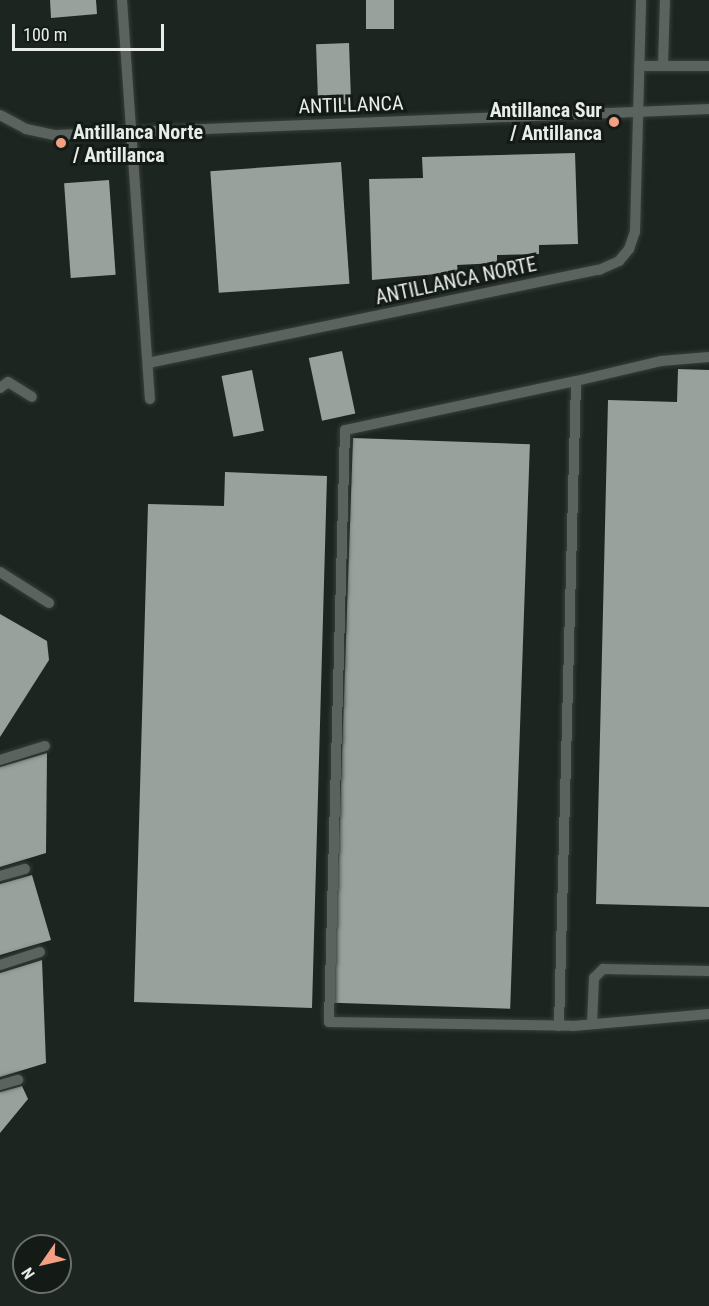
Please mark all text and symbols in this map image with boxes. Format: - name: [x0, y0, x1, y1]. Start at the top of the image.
- scale bar: [15, 12, 166, 50]
- text: 100 m: [23, 24, 67, 45]
- street label: ANTILLANCA: [298, 91, 404, 119]
- place label: Antillanca Sur / Antillanca: [490, 98, 602, 145]
- marker: Antillanca Sur / Antillanca: [607, 115, 621, 129]
- place label: Antillanca Norte / Antillanca: [73, 120, 203, 167]
- marker: Antillanca Norte / Antillanca: [54, 136, 68, 150]
- street label: ANTILLANCA NORTE: [373, 252, 539, 310]
- north arrow: [12, 1234, 72, 1294]
- text: N: [18, 1264, 39, 1283]

